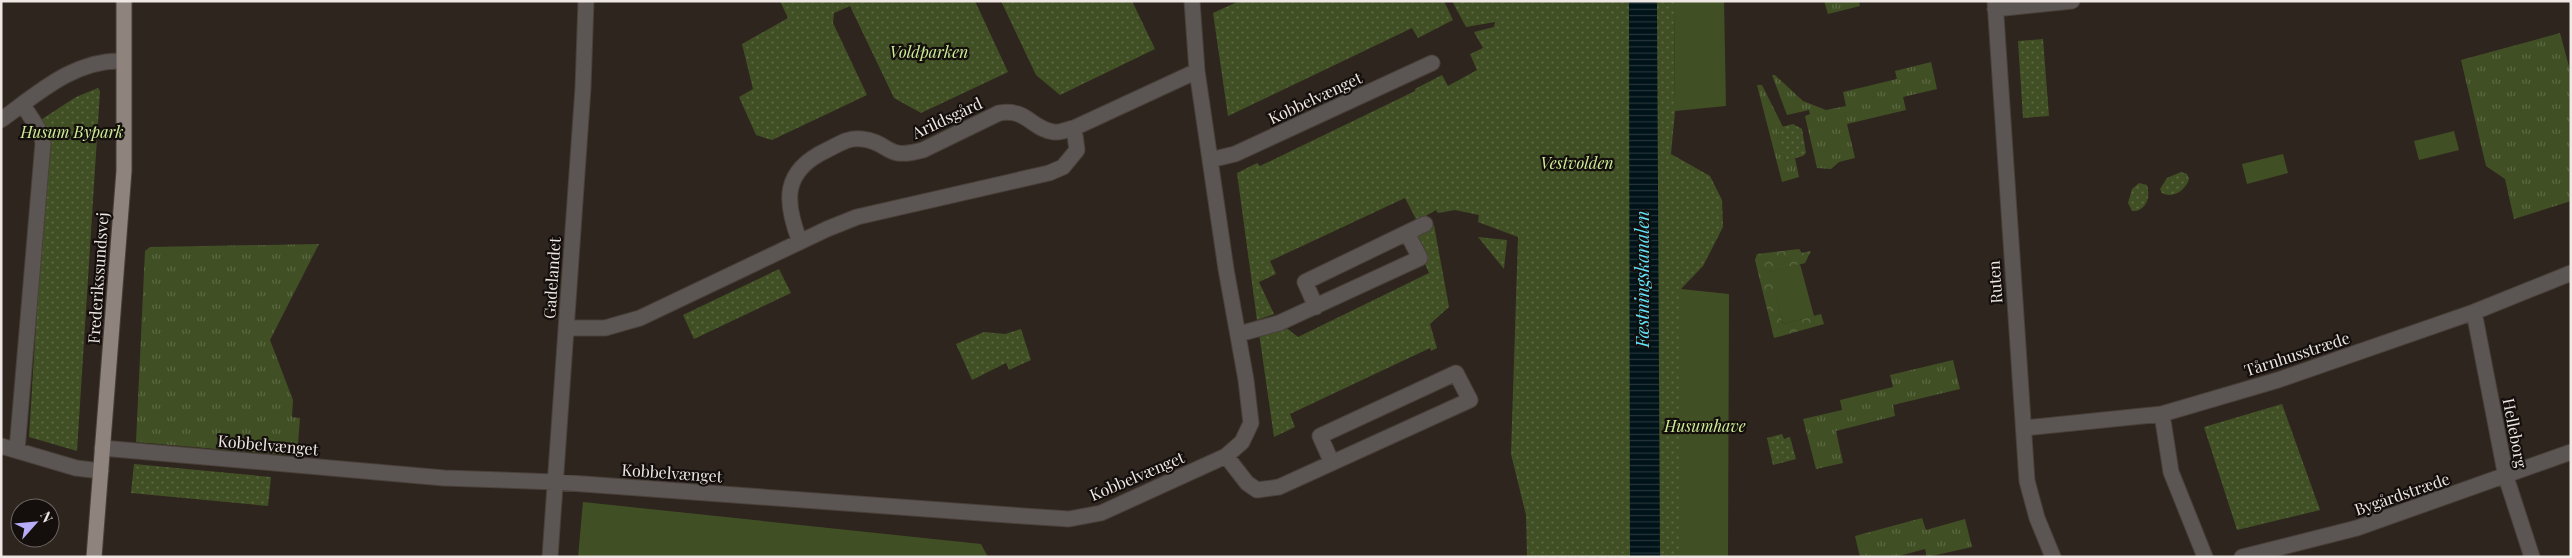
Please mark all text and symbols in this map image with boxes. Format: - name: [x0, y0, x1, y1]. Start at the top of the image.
- park label: Voldparken: [890, 41, 968, 62]
- street label: Kobbelvænget: [1265, 67, 1365, 128]
- street label: Arildsgård: [907, 92, 985, 143]
- park label: Husum Bypark: [19, 121, 124, 142]
- park label: Vestvolden: [1540, 152, 1614, 173]
- water label: Fæstningskanalen: [1630, 210, 1654, 349]
- street label: Frederikssundsvej: [82, 212, 113, 344]
- street label: Gadelandet: [538, 236, 565, 319]
- street label: Ruten: [1982, 259, 2006, 304]
- street label: Tårnhusstræde: [2242, 327, 2352, 380]
- street label: Helleborg: [2498, 396, 2533, 470]
- park label: Husumhave: [1663, 415, 1746, 436]
- street label: Kobbelvænget: [217, 430, 320, 459]
- street label: Kobbelvænget: [1086, 446, 1188, 505]
- street label: Kobbelvænget: [621, 459, 723, 487]
- street label: Bygårdstræde: [2351, 467, 2452, 520]
- north arrow: [10, 498, 60, 548]
- text: N: [36, 508, 58, 526]

